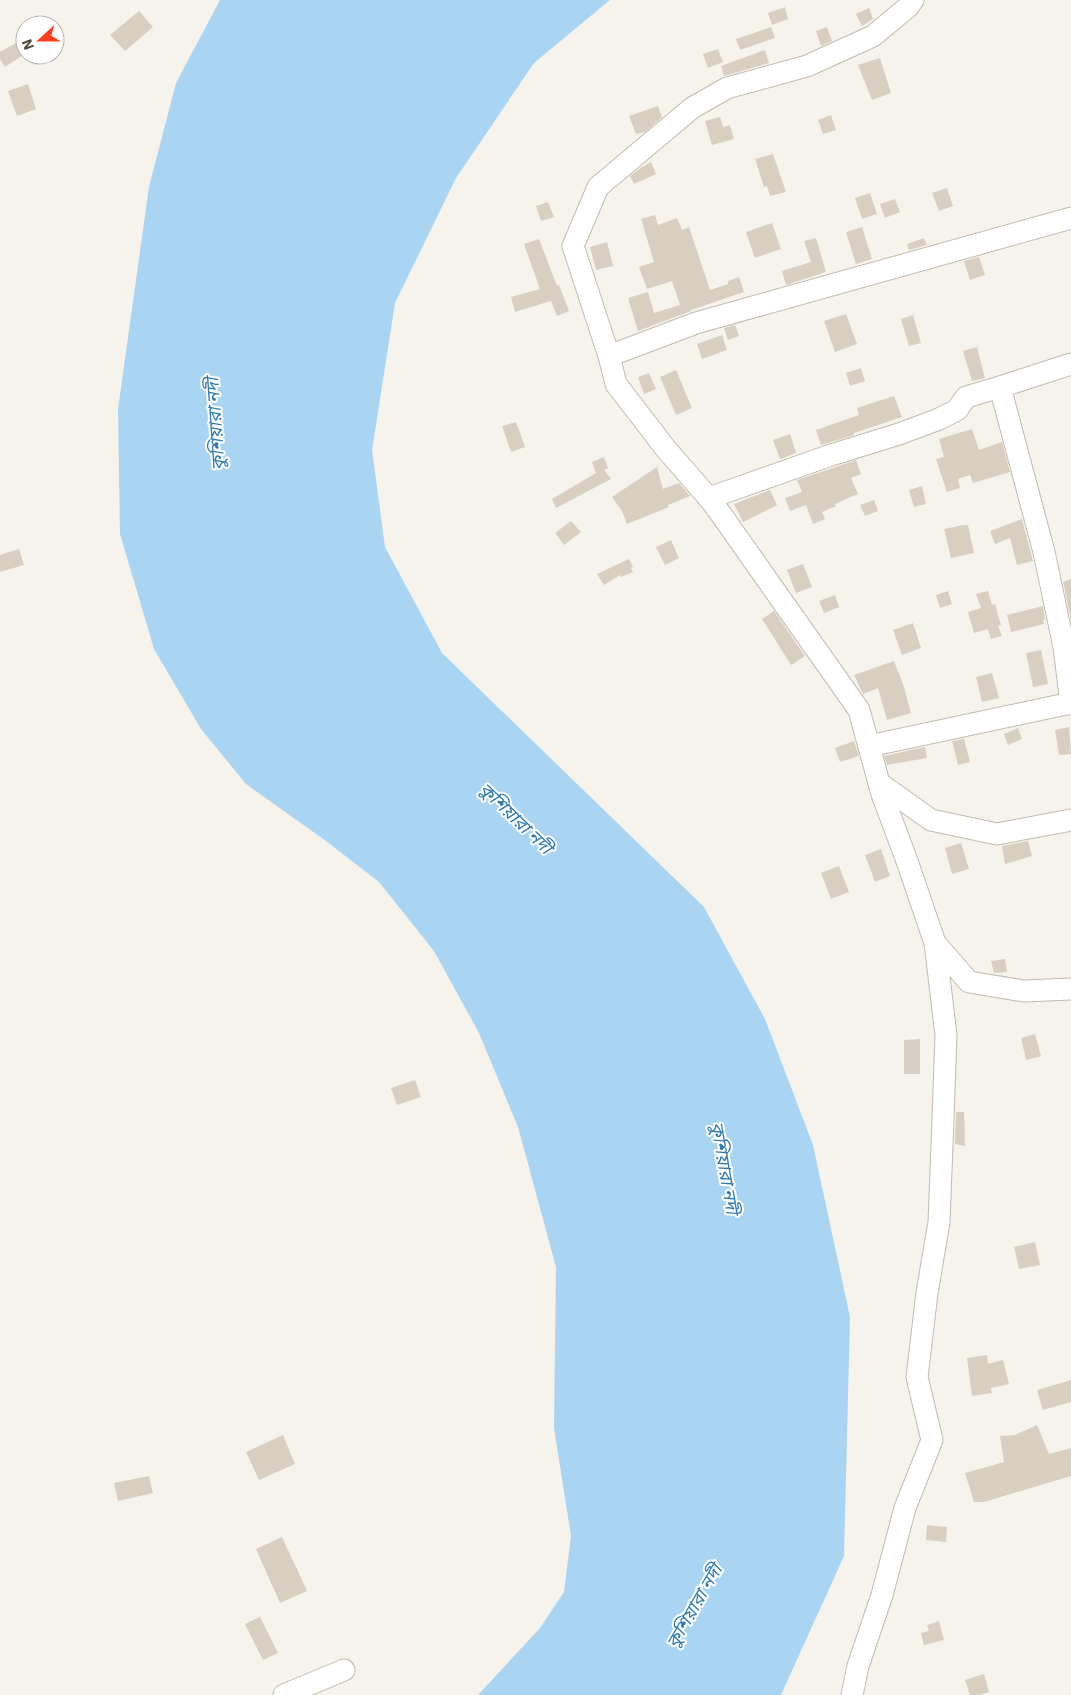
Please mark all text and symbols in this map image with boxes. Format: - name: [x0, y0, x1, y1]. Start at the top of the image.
- north arrow: [15, 15, 65, 65]
- text: N: [18, 37, 38, 53]
- water label: কুশিয়ারা নদী: [200, 374, 230, 471]
- water label: কুশিয়ারা নদী: [475, 777, 560, 861]
- water label: কুশিয়ারা নদী: [706, 1120, 745, 1219]
- water label: কুশিয়ারা নদী: [661, 1557, 729, 1652]

